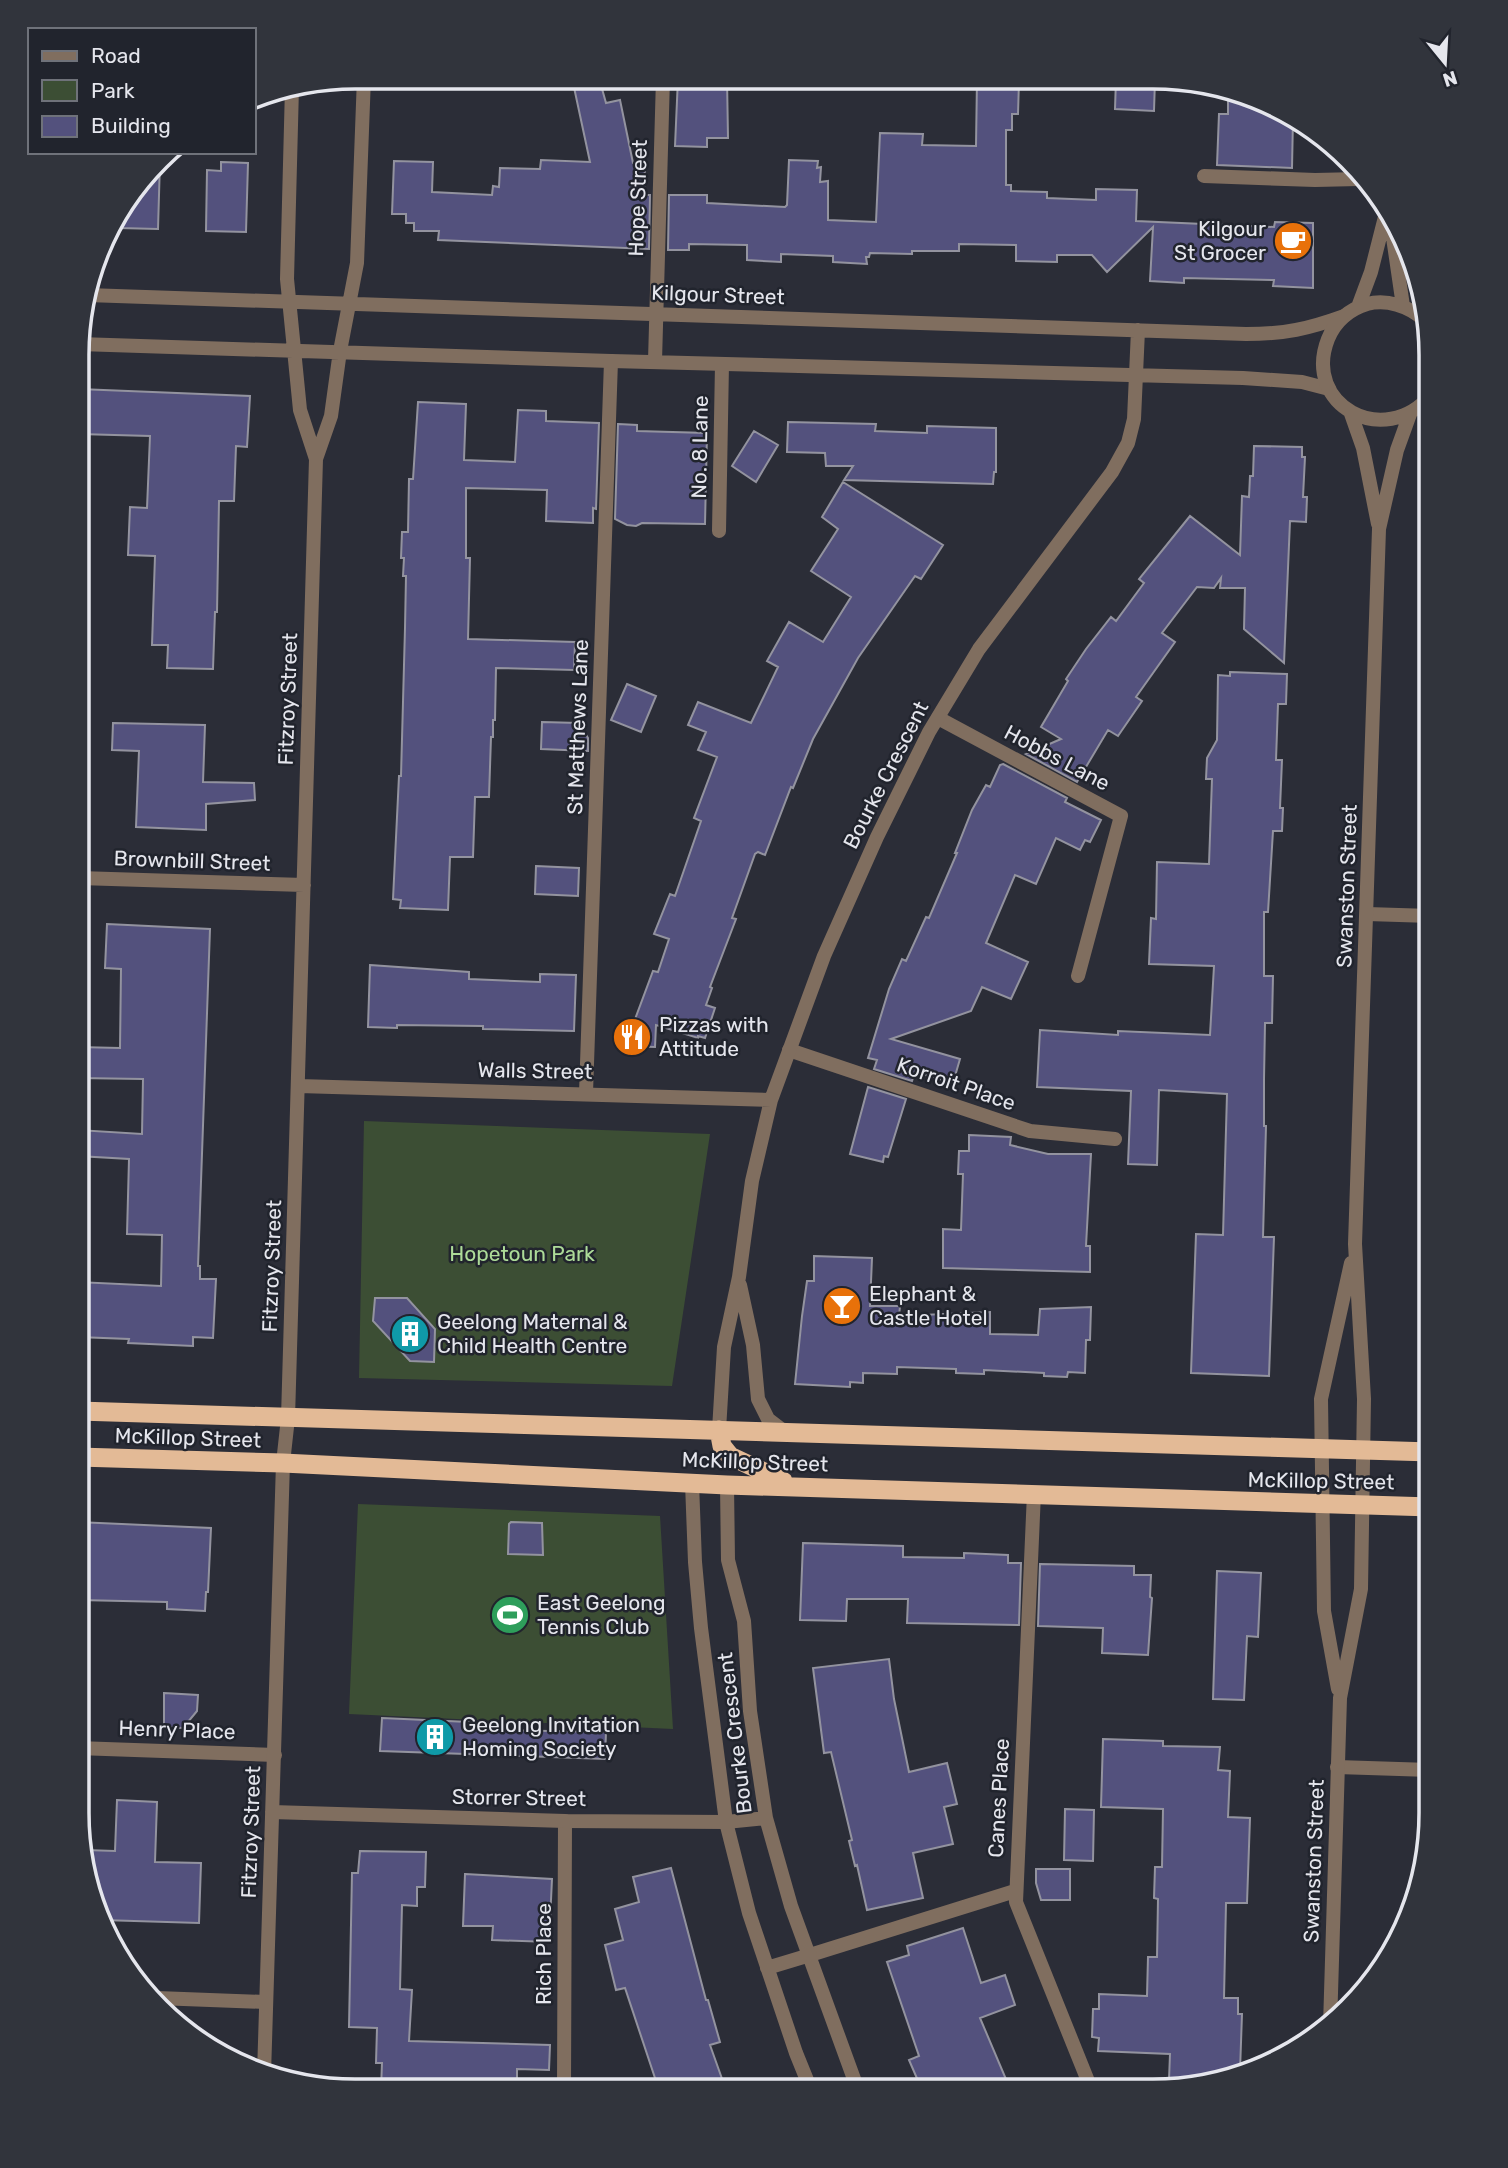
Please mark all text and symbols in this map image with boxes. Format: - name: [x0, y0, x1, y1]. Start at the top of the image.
- legend: [28, 28, 256, 154]
- north arrow: [1410, 28, 1480, 98]
- text: Road: [91, 43, 141, 68]
- text: N: [1440, 66, 1460, 92]
- text: Park: [91, 78, 135, 103]
- text: Building: [91, 113, 171, 138]
- street label: Hope Street: [623, 139, 652, 257]
- place label: Kilgour St Grocer: [1174, 216, 1266, 265]
- cafe icon: Kilgour St Grocer: [1272, 220, 1314, 262]
- street label: Kilgour Street: [651, 280, 785, 309]
- street label: No. 8 Lane: [686, 395, 713, 499]
- street label: Fitzroy Street: [273, 632, 302, 766]
- street label: St Matthews Lane: [562, 639, 593, 815]
- street label: Bourke Crescent: [838, 697, 934, 853]
- street label: Hobbs Lane: [1000, 719, 1114, 796]
- street label: Swanston Street: [1331, 804, 1362, 968]
- street label: Brownbill Street: [113, 845, 271, 876]
- place label: Pizzas with Attitude: [659, 1012, 769, 1061]
- restaurant icon: Pizzas with Attitude: [611, 1016, 653, 1058]
- street label: Korroit Place: [894, 1052, 1019, 1116]
- street label: Walls Street: [477, 1057, 593, 1084]
- street label: Fitzroy Street: [257, 1199, 286, 1333]
- park label: Hopetoun Park: [449, 1241, 595, 1266]
- place label: Elephant & Castle Hotel: [869, 1281, 988, 1330]
- bar icon: Elephant & Castle Hotel: [821, 1285, 863, 1327]
- place label: Geelong Maternal & Child Health Centre: [437, 1309, 628, 1358]
- building icon: Geelong Maternal & Child Health Centre: [389, 1313, 431, 1355]
- street label: McKillop Street: [114, 1422, 262, 1453]
- street label: McKillop Street: [681, 1446, 829, 1477]
- street label: McKillop Street: [1247, 1467, 1395, 1494]
- place label: East Geelong Tennis Club: [537, 1590, 666, 1639]
- sports icon: East Geelong Tennis Club: [489, 1594, 531, 1636]
- street label: Bourke Crescent: [712, 1651, 757, 1815]
- place label: Geelong Invitation Homing Society: [462, 1712, 640, 1761]
- street label: Henry Place: [118, 1715, 236, 1744]
- building icon: Geelong Invitation Homing Society: [414, 1716, 456, 1758]
- street label: Canes Place: [983, 1738, 1014, 1858]
- street label: Fitzroy Street: [236, 1765, 265, 1899]
- street label: Swanston Street: [1298, 1779, 1329, 1943]
- street label: Storrer Street: [452, 1784, 586, 1811]
- street label: Rich Place: [531, 1903, 556, 2005]

